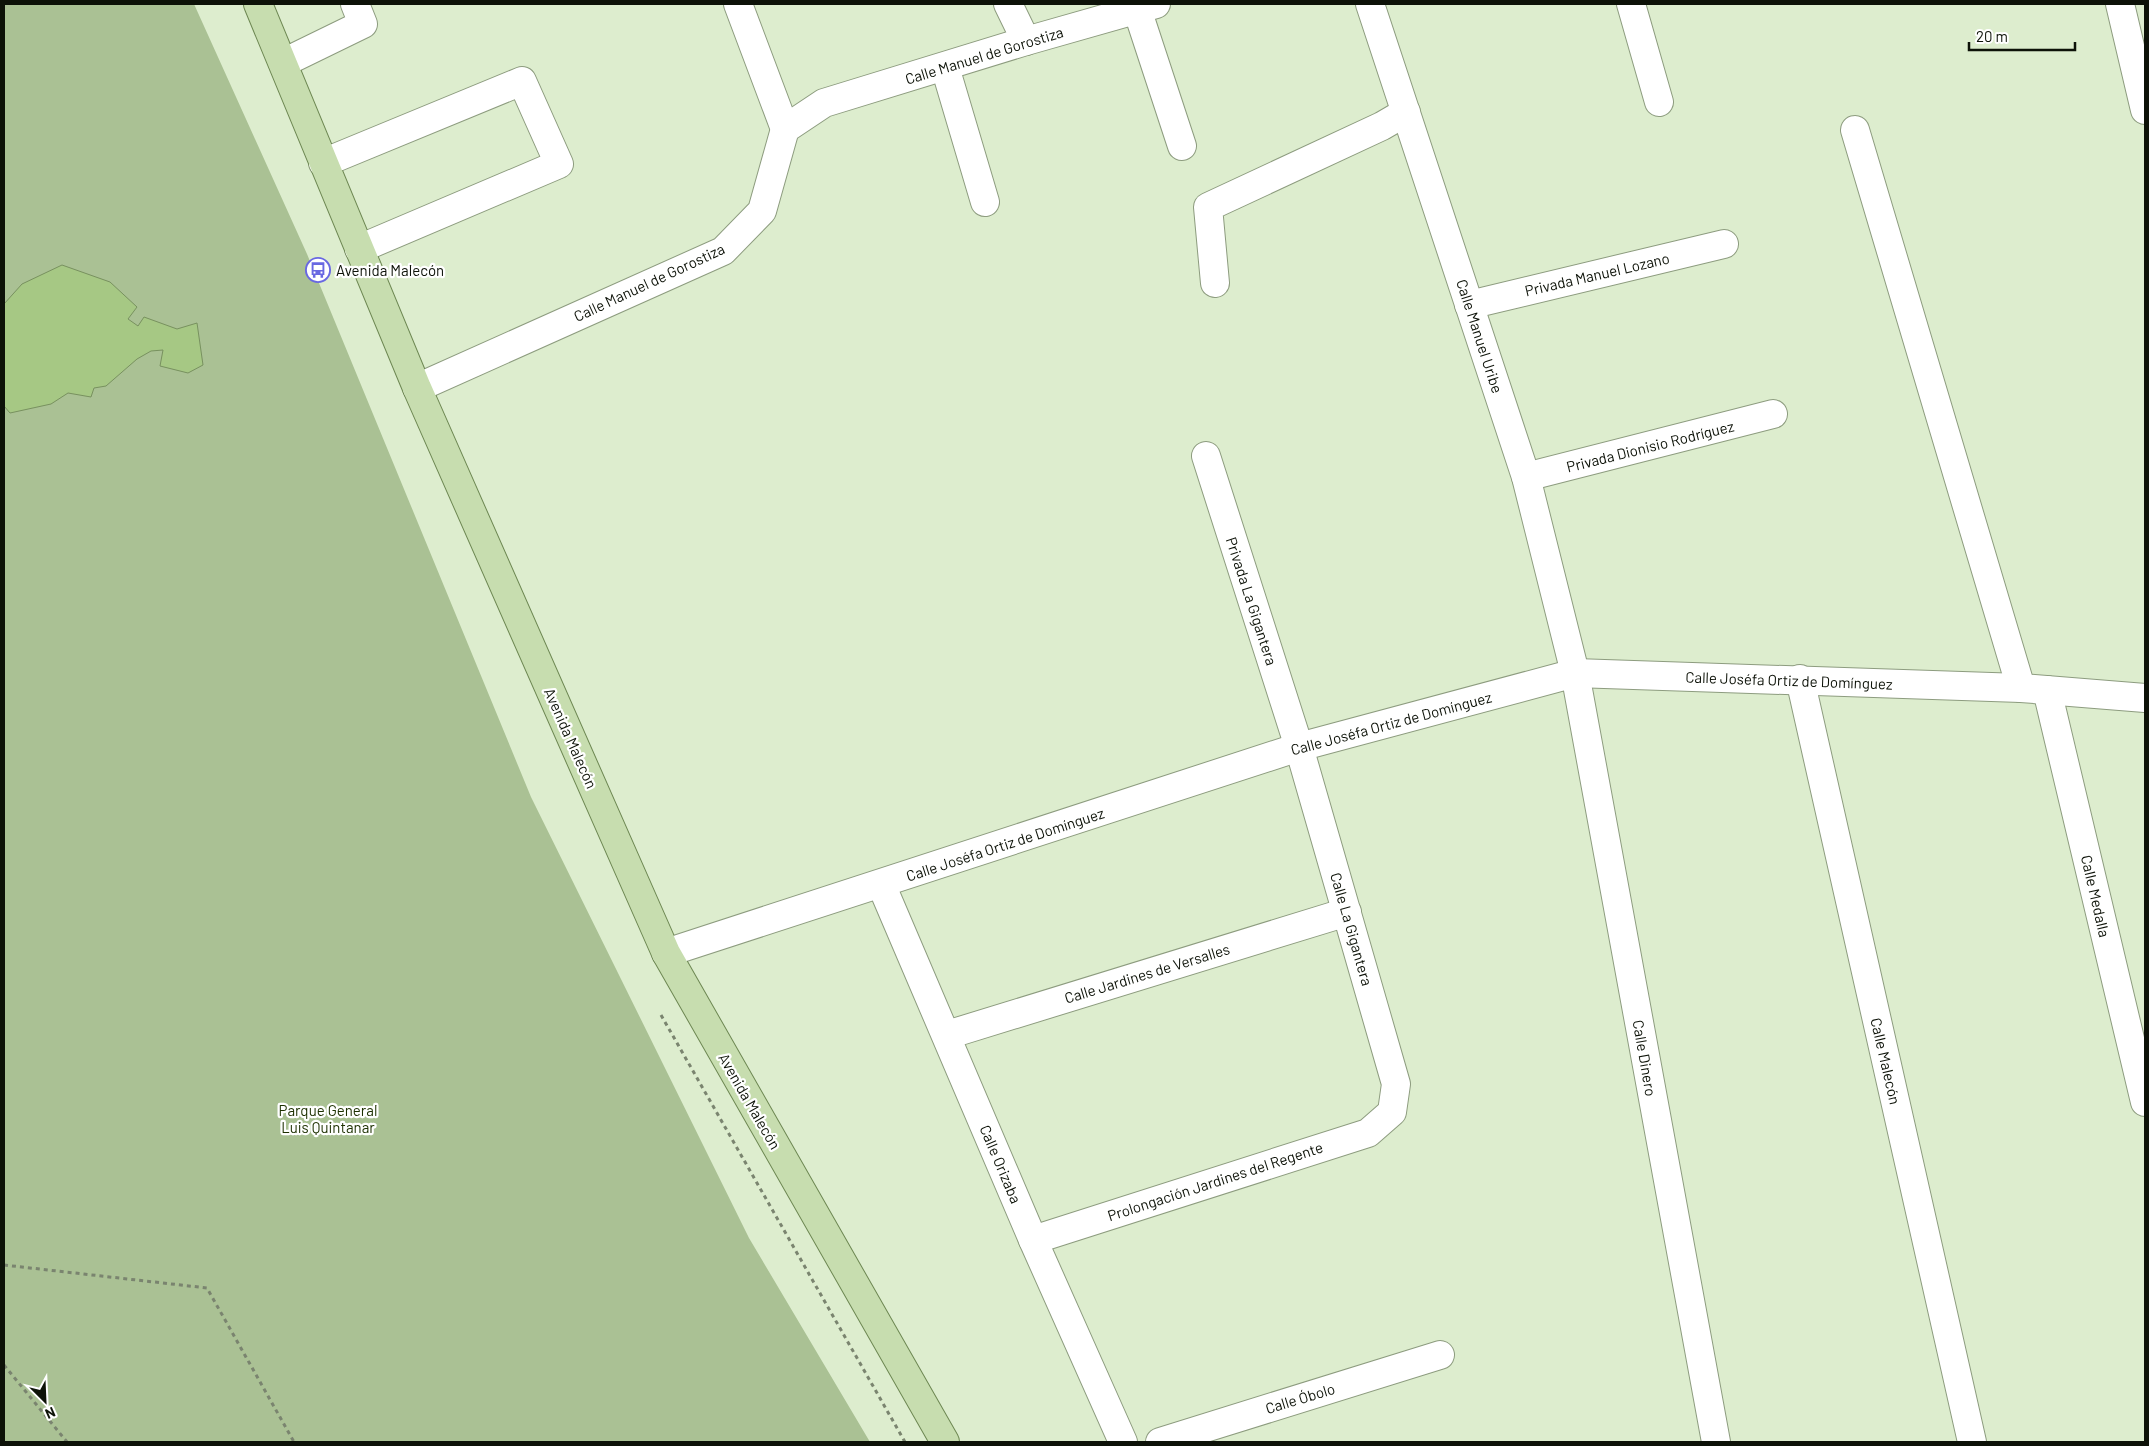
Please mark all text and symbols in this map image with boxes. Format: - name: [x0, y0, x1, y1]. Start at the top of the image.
- scale bar: [1969, 20, 2075, 52]
- street label: Calle Manuel de Gorostiza: [903, 22, 1065, 88]
- text: 20 m: [1976, 27, 2008, 45]
- street label: Calle Manuel de Gorostiza: [571, 239, 727, 325]
- street label: Privada Manuel Lozano: [1523, 249, 1671, 299]
- bus stop icon: Avenida Malecón: [305, 257, 331, 283]
- place label: Avenida Malecón: [336, 261, 444, 279]
- street label: Calle Manuel Uribe: [1453, 277, 1507, 395]
- street label: Privada Dionisio Rodríguez: [1564, 416, 1736, 476]
- street label: Privada La Gigantera: [1223, 535, 1281, 667]
- street label: Calle Joséfa Ortiz de Domínguez: [1685, 667, 1893, 693]
- street label: Avenida Malecón: [541, 685, 601, 791]
- street label: Calle Joséfa Ortiz de Domínguez: [1289, 687, 1494, 759]
- street label: Calle Joséfa Ortiz de Domínguez: [904, 803, 1107, 885]
- street label: Calle Medalla: [2078, 853, 2114, 939]
- street label: Calle La Gigantera: [1327, 870, 1377, 988]
- street label: Calle Jardines de Versalles: [1062, 939, 1232, 1007]
- street label: Calle Malecón: [1867, 1016, 1905, 1106]
- street label: Calle Dinero: [1629, 1018, 1661, 1098]
- street label: Avenida Malecón: [715, 1050, 785, 1152]
- park label: Parque General Luis Quintanar: [279, 1101, 377, 1136]
- street label: Calle Orizaba: [976, 1122, 1026, 1206]
- street label: Prolongación Jardines del Regente: [1105, 1138, 1325, 1224]
- north arrow: [20, 1376, 70, 1426]
- street label: Calle Óbolo: [1263, 1379, 1337, 1417]
- text: N: [43, 1404, 58, 1423]

